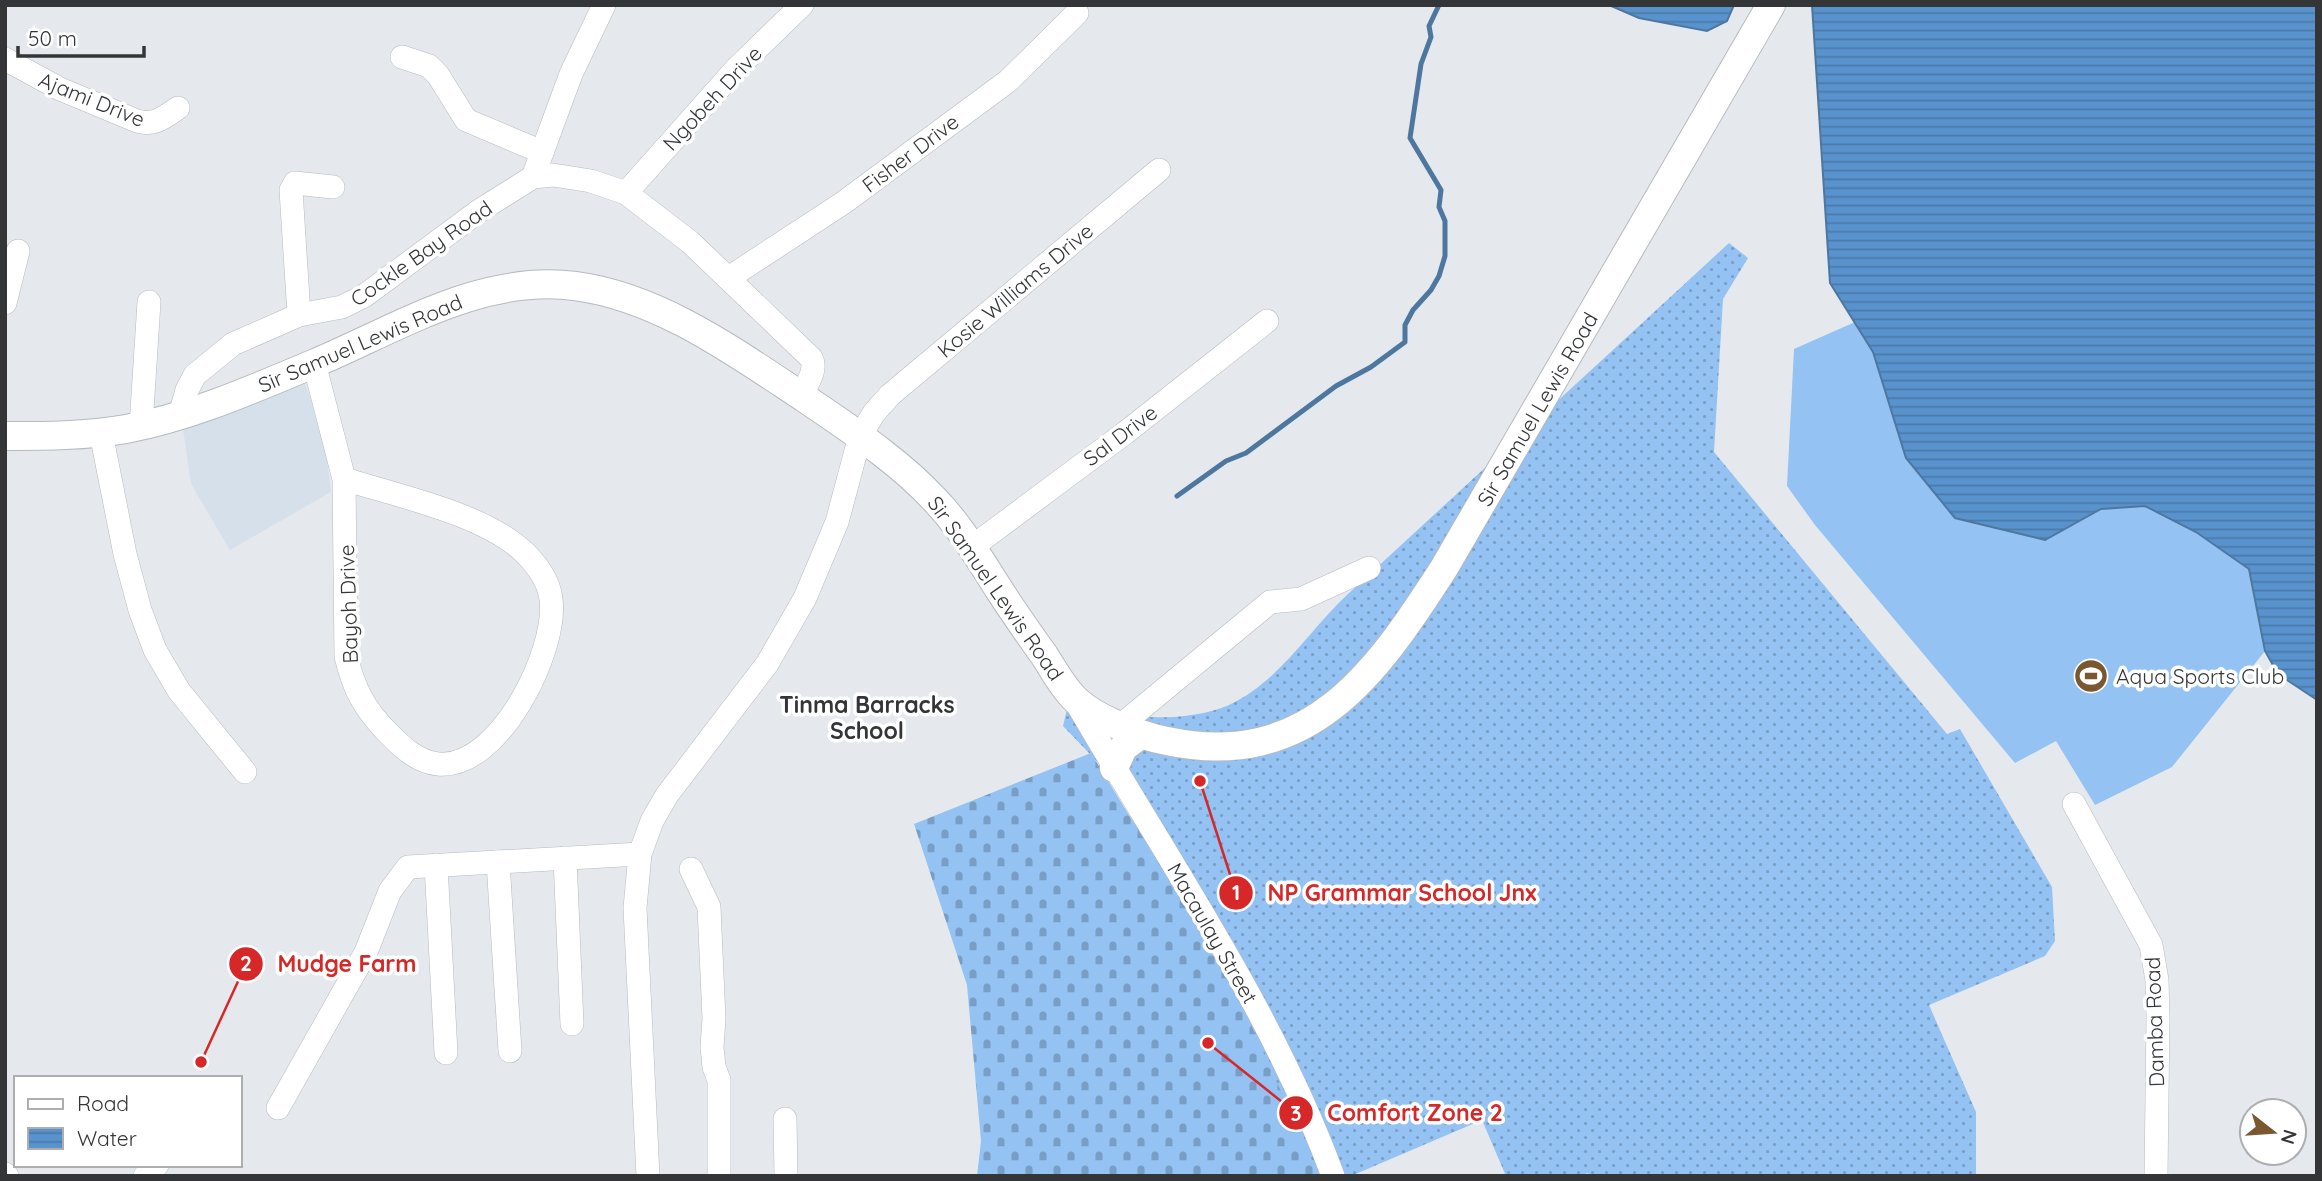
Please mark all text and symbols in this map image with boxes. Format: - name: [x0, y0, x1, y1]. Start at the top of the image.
- scale bar: [18, 14, 144, 58]
- text: 50 m: [28, 25, 77, 51]
- street label: Ngobeh Drive: [657, 40, 767, 156]
- street label: Ajami Drive: [35, 66, 149, 132]
- street label: Fisher Drive: [856, 108, 964, 198]
- street label: Cockle Bay Road: [345, 195, 497, 311]
- street label: Kosie Williams Drive: [932, 217, 1098, 363]
- street label: Sir Samuel Lewis Road: [254, 288, 466, 398]
- street label: Sir Samuel Lewis Road: [1471, 308, 1603, 510]
- street label: Sal Drive: [1078, 399, 1162, 471]
- street label: Sir Samuel Lewis Road: [922, 491, 1070, 685]
- street label: Bayoh Drive: [333, 544, 363, 664]
- sports icon: Aqua Sports Club: [2072, 657, 2110, 695]
- place label: Aqua Sports Club: [2116, 663, 2284, 689]
- district label: Tinma Barracks School: [779, 690, 955, 745]
- street label: Macaulay Street: [1162, 858, 1264, 1008]
- callout: NP Grammar School Jnx: [1218, 871, 1550, 915]
- text: NP Grammar School Jnx: [1268, 878, 1536, 907]
- text: 1: [1232, 879, 1240, 905]
- callout: Mudge Farm: [228, 942, 431, 986]
- text: Mudge Farm: [277, 949, 417, 978]
- text: 2: [240, 950, 252, 976]
- street label: Damba Road: [2139, 956, 2169, 1088]
- legend: [14, 1076, 242, 1167]
- text: Road: [77, 1090, 129, 1116]
- callout: Comfort Zone 2: [1279, 1091, 1517, 1135]
- north arrow: [2238, 1097, 2308, 1167]
- text: Comfort Zone 2: [1327, 1098, 1503, 1127]
- text: 3: [1290, 1100, 1302, 1126]
- text: Water: [77, 1125, 137, 1151]
- text: N: [2276, 1127, 2303, 1147]

